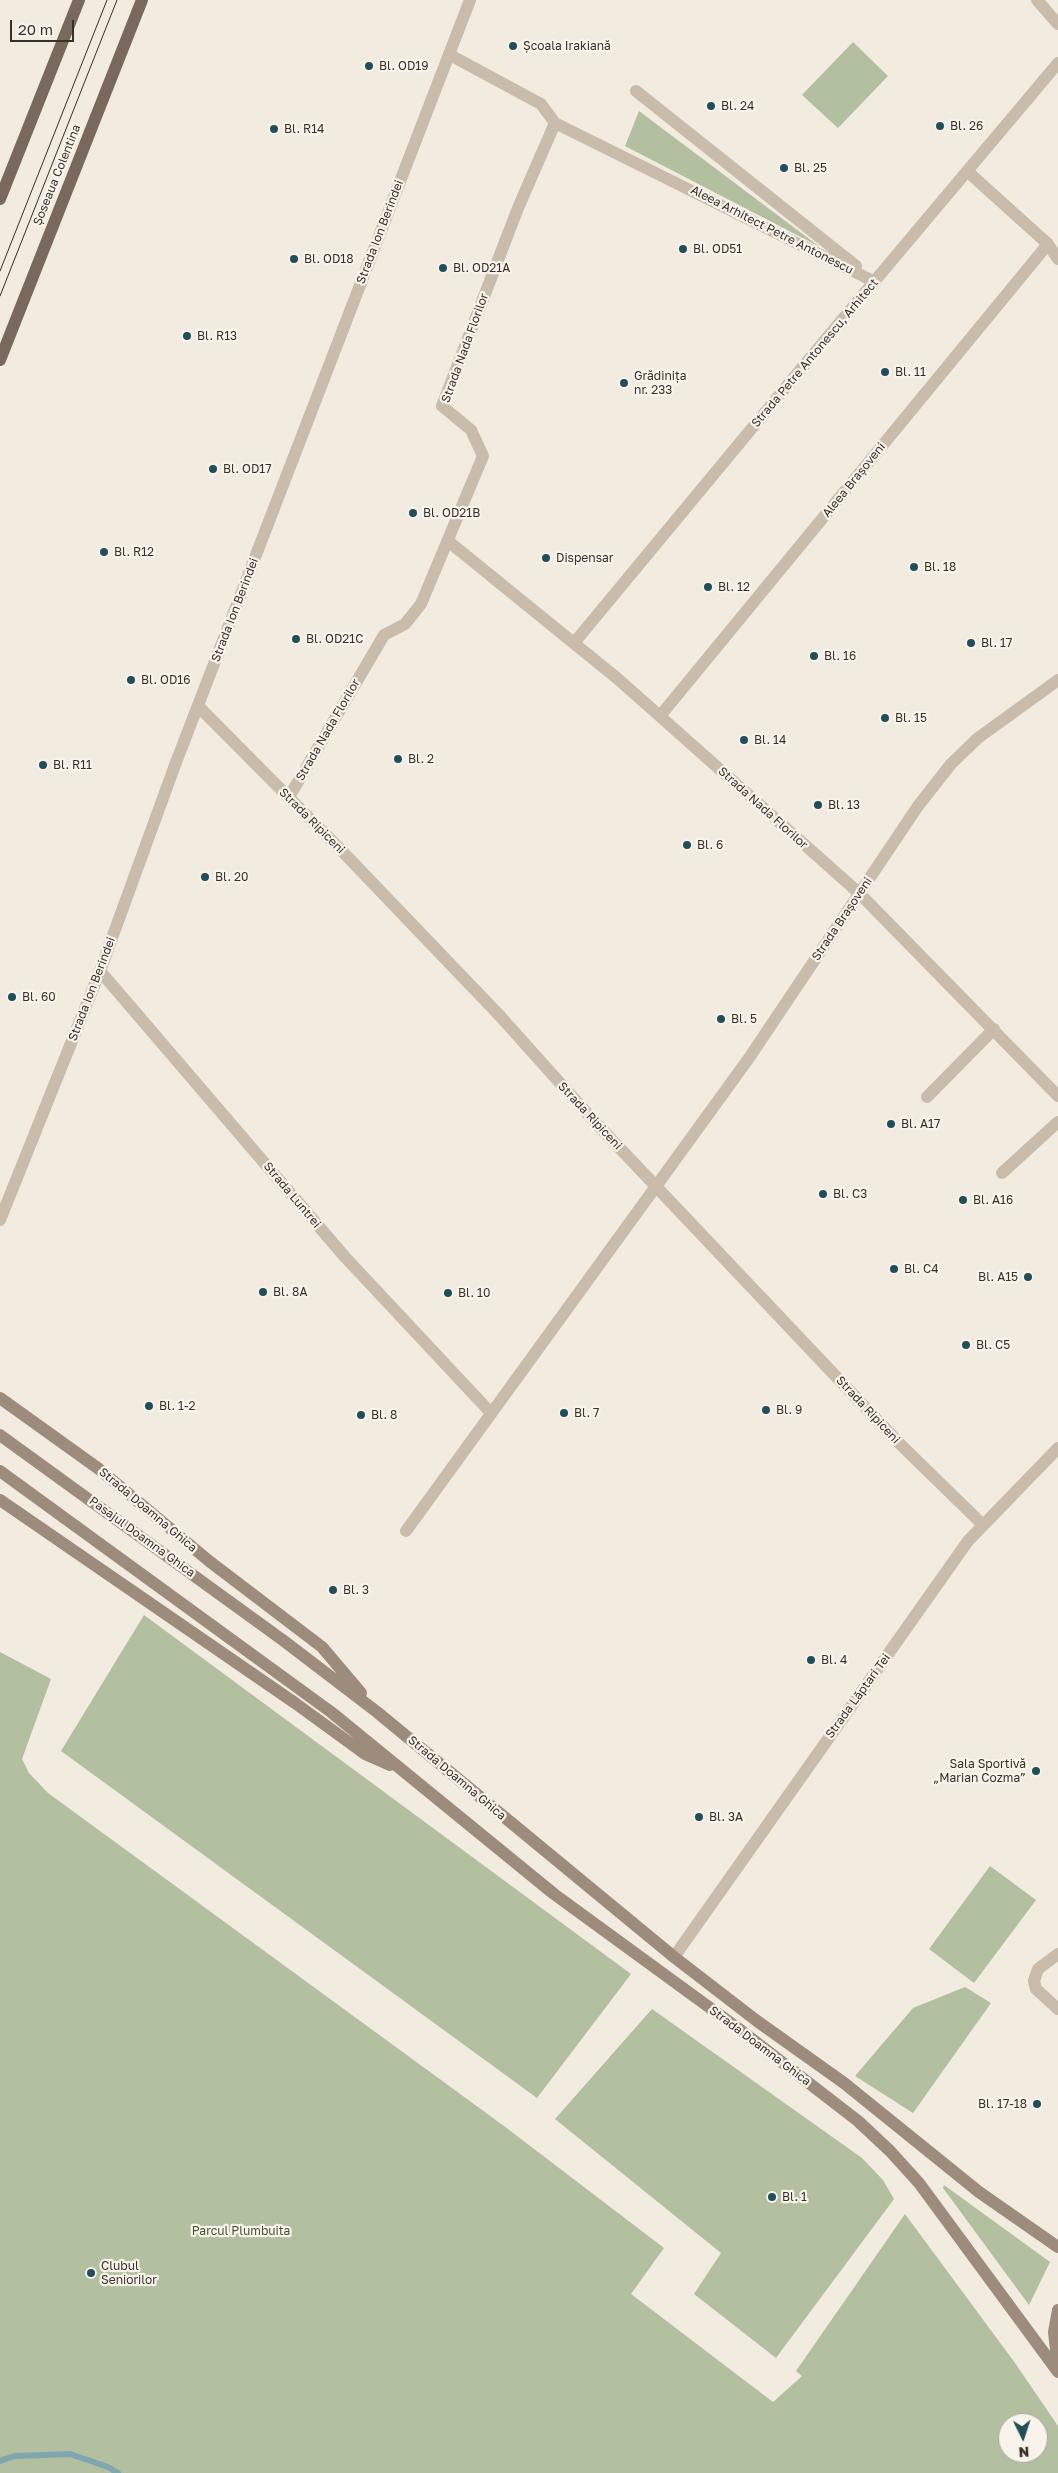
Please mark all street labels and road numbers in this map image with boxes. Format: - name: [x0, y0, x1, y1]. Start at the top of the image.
- street label: Șoseaua Colentina: [30, 122, 84, 228]
- street label: Strada Ion Berindei: [354, 178, 406, 286]
- street label: Aleea Arhitect Petre Antonescu: [688, 183, 856, 277]
- street label: Strada Petre Antonescu, Arhitect: [749, 276, 881, 430]
- street label: Strada Nada Florilor: [439, 291, 491, 405]
- street label: Aleea Brașoveni: [819, 440, 889, 520]
- street label: Strada Ion Berindei: [209, 556, 261, 664]
- street label: Strada Nada Florilor: [293, 676, 363, 784]
- street label: Strada Nada Florilor: [715, 764, 811, 852]
- street label: Strada Ripiceni: [276, 785, 348, 857]
- street label: Strada Brașoveni: [809, 875, 875, 963]
- street label: Strada Ion Berindei: [66, 935, 118, 1043]
- street label: Strada Ripiceni: [555, 1079, 625, 1153]
- street label: Strada Luntrei: [260, 1159, 324, 1231]
- street label: Strada Ripiceni: [833, 1373, 903, 1447]
- street label: Strada Doamna Ghica: [96, 1465, 200, 1555]
- street label: Pasajul Doamna Ghica: [86, 1494, 198, 1580]
- street label: Strada Lăptari Tei: [823, 1651, 893, 1741]
- street label: Strada Doamna Ghica: [405, 1733, 509, 1823]
- street label: Strada Doamna Ghica: [706, 2003, 814, 2089]

